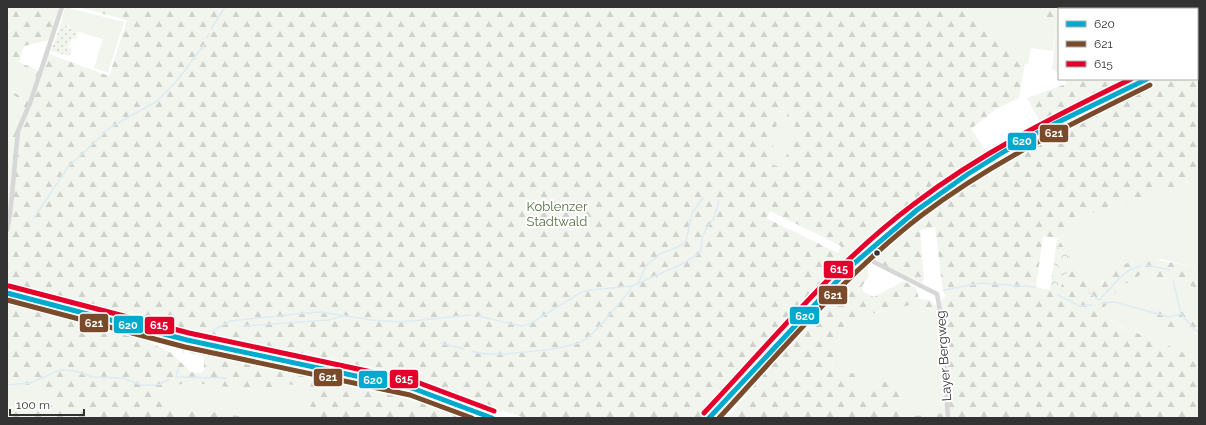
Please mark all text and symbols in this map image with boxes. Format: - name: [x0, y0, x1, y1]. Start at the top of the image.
- legend: [1058, 8, 1198, 80]
- text: 620: [1094, 17, 1115, 31]
- text: 621: [1094, 37, 1113, 51]
- text: 615: [1094, 57, 1113, 71]
- line badge: 621: [1039, 124, 1069, 143]
- text: 621: [1045, 127, 1064, 140]
- line badge: 620: [1007, 132, 1037, 151]
- text: 620: [1012, 135, 1032, 148]
- park label: Koblenzer Stadtwald: [527, 199, 588, 229]
- unlabelled marker: [872, 248, 882, 258]
- line badge: 615: [823, 260, 854, 279]
- text: 615: [830, 263, 848, 276]
- line badge: 621: [818, 285, 848, 305]
- text: 621: [824, 289, 843, 302]
- line badge: 620: [789, 306, 820, 325]
- text: 620: [795, 310, 815, 323]
- street label: Layer Bergweg: [933, 310, 954, 402]
- line badge: 621: [79, 313, 109, 333]
- line badge: 620: [113, 315, 144, 334]
- line badge: 615: [144, 316, 175, 335]
- text: 621: [85, 317, 104, 330]
- text: 620: [118, 319, 138, 332]
- text: 615: [150, 319, 168, 332]
- line badge: 621: [313, 368, 343, 387]
- line badge: 615: [389, 369, 419, 389]
- line badge: 620: [358, 370, 388, 389]
- text: 621: [319, 371, 338, 384]
- text: 615: [395, 373, 413, 386]
- text: 620: [363, 374, 383, 387]
- scale bar: [10, 391, 84, 417]
- text: 100 m: [16, 398, 50, 412]

